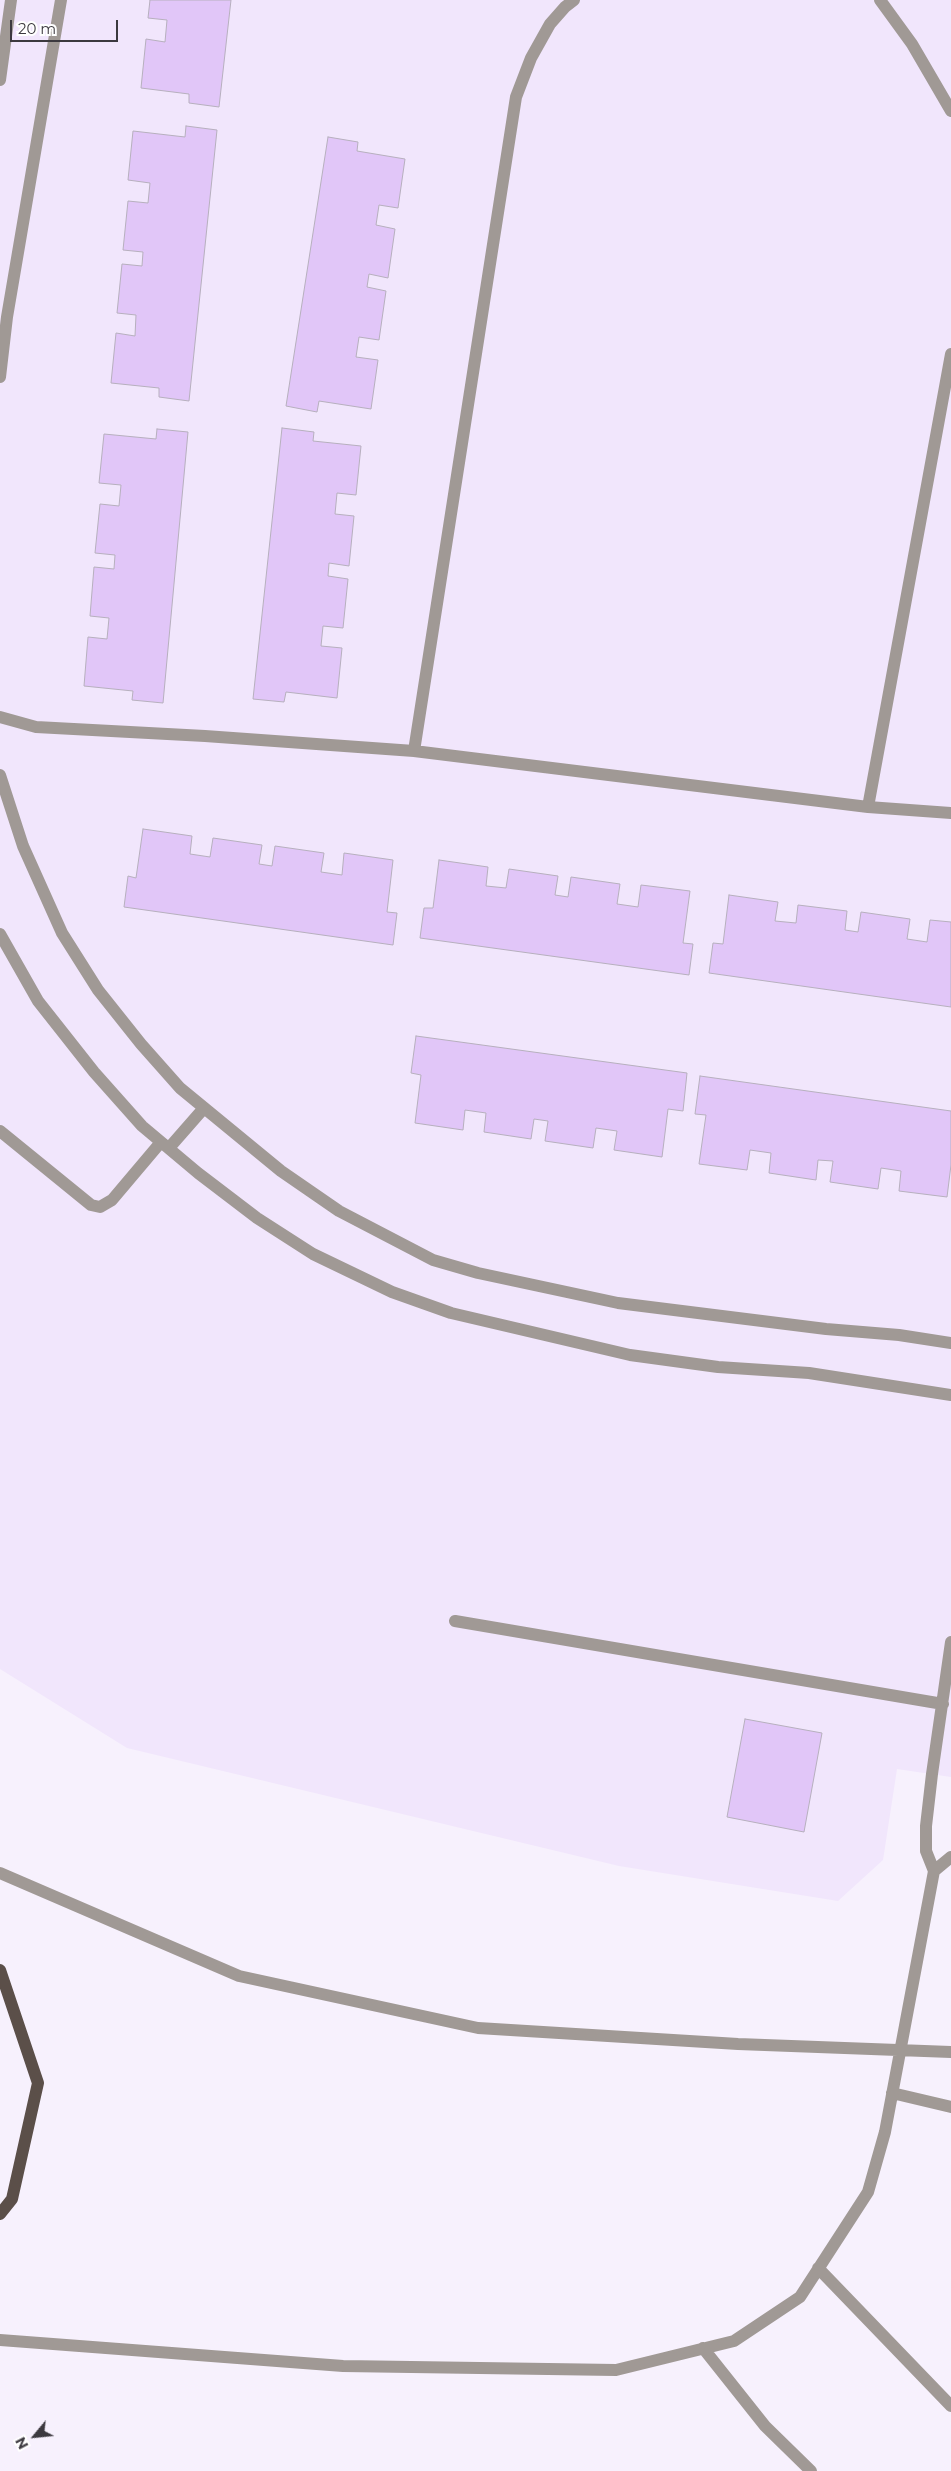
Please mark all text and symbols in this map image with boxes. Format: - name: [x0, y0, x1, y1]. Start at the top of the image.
- scale bar: [12, 10, 120, 42]
- text: 20 m: [18, 19, 56, 38]
- north arrow: [10, 2411, 60, 2461]
- text: N: [11, 2434, 32, 2452]

